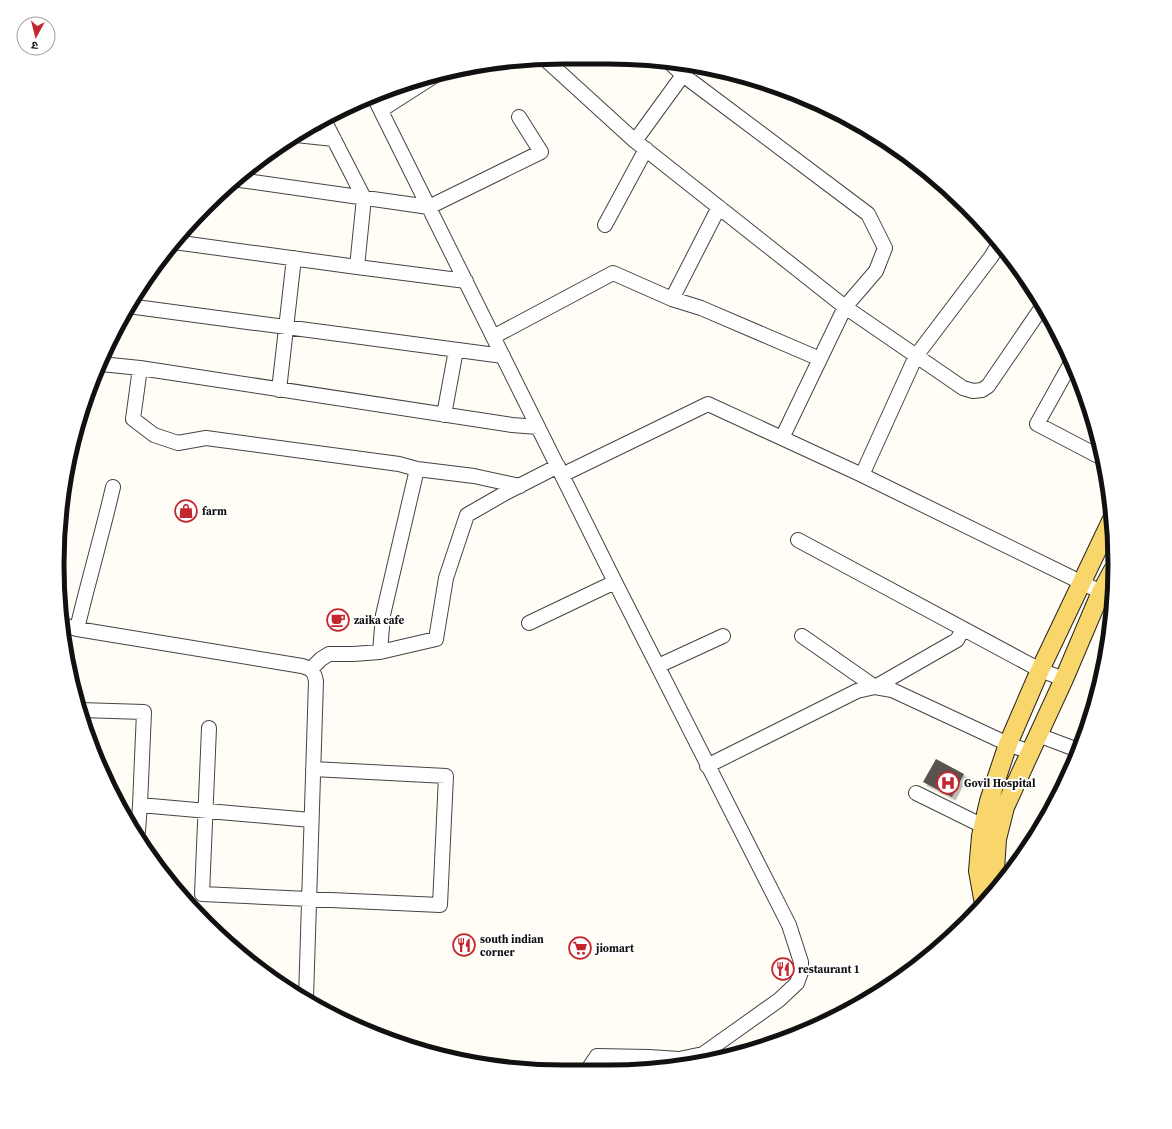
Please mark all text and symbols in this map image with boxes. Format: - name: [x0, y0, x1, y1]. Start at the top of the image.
- north arrow: [16, 16, 56, 56]
- text: उ: [30, 38, 39, 53]
- shop icon: farm: [173, 498, 199, 524]
- place label: farm: [202, 504, 227, 519]
- cafe icon: zaika cafe: [325, 607, 351, 633]
- place label: zaika cafe: [354, 613, 404, 628]
- hospital icon: Govil Hospital: [935, 770, 961, 796]
- place label: Govil Hospital: [964, 776, 1036, 791]
- restaurant icon: south indian corner: [451, 932, 477, 958]
- place label: south indian corner: [480, 932, 544, 960]
- supermarket icon: jiomart: [567, 935, 593, 961]
- place label: jiomart: [594, 941, 635, 956]
- restaurant icon: restaurant 1: [770, 956, 796, 982]
- place label: restaurant 1: [798, 962, 860, 977]

